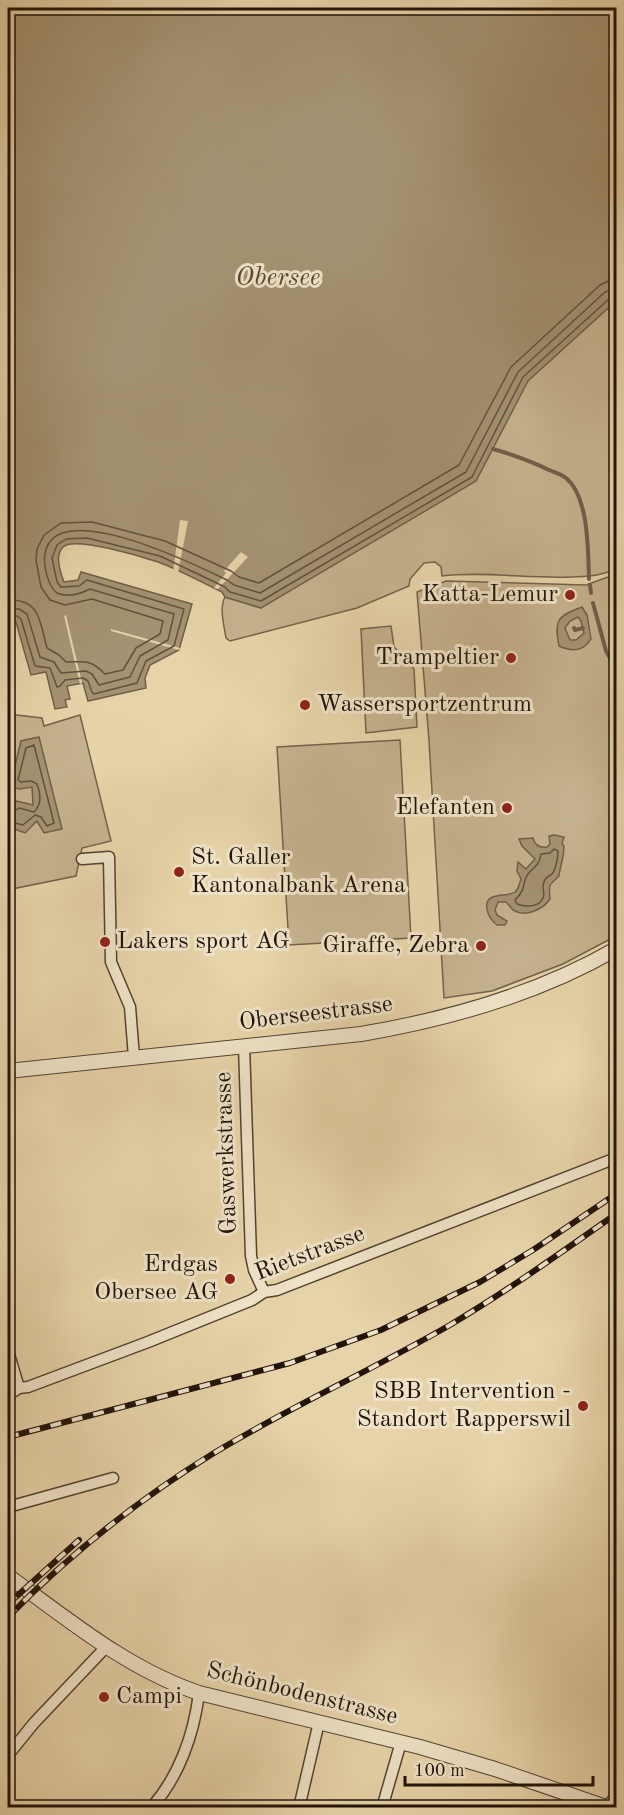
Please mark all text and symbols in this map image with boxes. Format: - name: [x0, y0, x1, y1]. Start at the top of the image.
- water label: Obersee: [235, 265, 321, 291]
- place label: Katta-Lemur: [422, 583, 558, 607]
- marker: Katta-Lemur: [563, 588, 577, 602]
- place label: Trampeltier: [375, 646, 499, 670]
- marker: Trampeltier: [504, 651, 518, 665]
- place label: Wassersportzentrum: [317, 693, 532, 717]
- marker: Wassersportzentrum: [298, 698, 312, 712]
- place label: Elefanten: [396, 796, 495, 820]
- marker: Elefanten: [500, 801, 514, 815]
- place label: St. Galler Kantonalbank Arena: [191, 846, 406, 898]
- marker: St. Galler Kantonalbank Arena: [172, 865, 186, 879]
- place label: Lakers sport AG: [117, 930, 290, 954]
- place label: Giraffe, Zebra: [323, 934, 469, 958]
- marker: Lakers sport AG: [98, 935, 112, 949]
- marker: Giraffe, Zebra: [474, 939, 488, 953]
- street label: Oberseestrasse: [238, 993, 394, 1035]
- street label: Gaswerkstrasse: [212, 1071, 242, 1235]
- street label: Rietstrasse: [252, 1222, 368, 1286]
- place label: Erdgas Obersee AG: [94, 1253, 218, 1305]
- marker: Erdgas Obersee AG: [223, 1272, 237, 1286]
- place label: SBB Intervention - Standort Rapperswil: [357, 1380, 571, 1432]
- marker: SBB Intervention - Standort Rapperswil: [576, 1399, 590, 1413]
- street label: Schönbodenstrasse: [204, 1659, 400, 1729]
- place label: Campi: [116, 1685, 182, 1709]
- marker: Campi: [97, 1690, 111, 1704]
- scale bar: [405, 1749, 592, 1787]
- text: 100 m: [414, 1762, 465, 1780]

